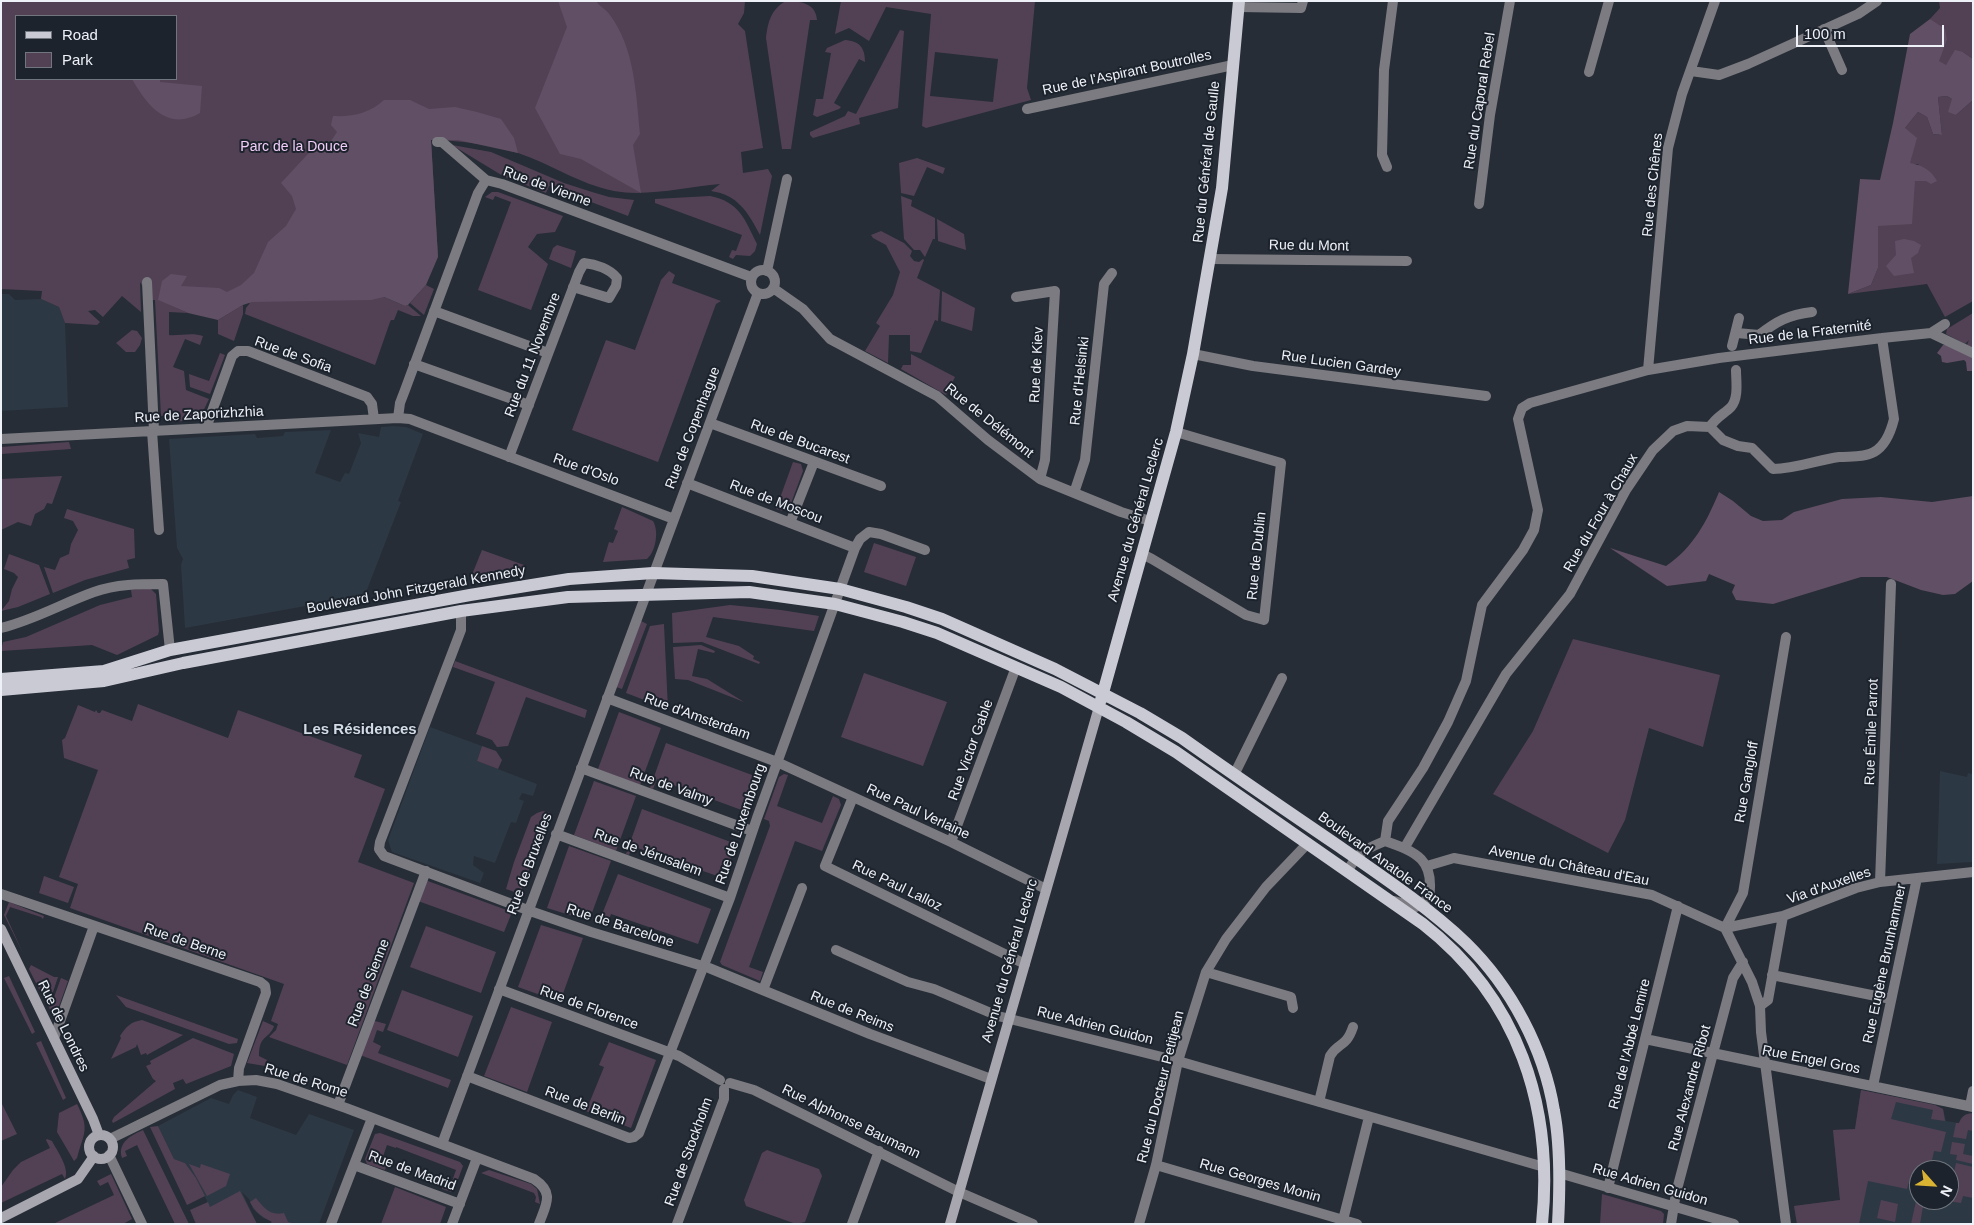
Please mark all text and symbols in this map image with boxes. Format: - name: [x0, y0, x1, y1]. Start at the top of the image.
- legend: [15, 15, 178, 80]
- scale bar: [1799, 15, 1946, 47]
- text: 100 m: [1804, 25, 1846, 42]
- text: Road: [62, 26, 98, 43]
- street label: Rue du Caporal Rebel: [1461, 31, 1499, 171]
- street label: Rue de l'Aspirant Boutrolles: [1041, 47, 1213, 99]
- text: Park: [62, 51, 93, 68]
- street label: Rue du Général de Gaulle: [1190, 80, 1224, 244]
- street label: Rue des Chênes: [1639, 132, 1667, 238]
- park label: Parc de la Douce: [240, 139, 348, 155]
- street label: Rue de Vienne: [501, 163, 593, 211]
- street label: Rue du Mont: [1269, 237, 1349, 255]
- street label: Rue du 11 Novembre: [501, 290, 565, 420]
- street label: Rue de la Fraternité: [1748, 317, 1872, 349]
- street label: Rue de Kiev: [1027, 326, 1047, 404]
- street label: Rue de Sofia: [252, 333, 334, 377]
- street label: Rue d'Helsinki: [1067, 336, 1093, 426]
- street label: Rue Lucien Gardey: [1280, 347, 1402, 381]
- street label: Rue de Copenhague: [662, 365, 724, 491]
- street label: Rue de Délémont: [941, 380, 1037, 462]
- street label: Rue de Zaporizhzhia: [134, 403, 264, 427]
- street label: Rue de Bucarest: [748, 416, 852, 468]
- street label: Avenue du Général Leclerc: [1105, 436, 1167, 604]
- street label: Rue d'Oslo: [551, 450, 621, 490]
- street label: Rue du Four à Chaux: [1560, 451, 1642, 575]
- street label: Rue de Moscou: [727, 477, 825, 527]
- street label: Rue de Dublin: [1244, 511, 1270, 601]
- street label: Boulevard John Fitzgerald Kennedy: [305, 562, 527, 618]
- street label: Rue Émile Parrot: [1862, 678, 1882, 786]
- street label: Rue d'Amsterdam: [642, 690, 752, 744]
- street label: Rue Victor Gable: [945, 697, 997, 803]
- district label: Les Résidences: [303, 721, 417, 739]
- street label: Rue Gangloff: [1732, 740, 1762, 824]
- street label: Rue de Luxembourg: [712, 761, 770, 887]
- street label: Rue de Valmy: [627, 764, 715, 810]
- street label: Rue Paul Verlaine: [864, 781, 972, 843]
- street label: Boulevard Anatole France: [1315, 809, 1455, 917]
- street label: Rue de Bruxelles: [504, 811, 556, 917]
- street label: Rue de Jérusalem: [592, 826, 704, 880]
- street label: Avenue du Château d'Eau: [1488, 842, 1650, 890]
- street label: Rue Paul Lalloz: [849, 857, 945, 915]
- street label: Via d'Auxelles: [1785, 864, 1873, 908]
- street label: Avenue du Général Leclerc: [979, 877, 1041, 1045]
- street label: Rue Eugène Brunhammer: [1860, 883, 1910, 1045]
- street label: Rue de Barcelone: [564, 901, 676, 951]
- street label: Rue de Berne: [141, 920, 229, 964]
- street label: Rue de Sienne: [345, 937, 393, 1029]
- street label: Rue de l'Abbé Lemire: [1606, 977, 1654, 1111]
- street label: Rue de Londres: [34, 978, 92, 1074]
- street label: Rue de Florence: [537, 982, 641, 1034]
- street label: Rue de Reims: [808, 988, 896, 1036]
- street label: Rue Adrien Guidon: [1035, 1003, 1155, 1049]
- street label: Rue du Docteur Petitjean: [1134, 1009, 1188, 1165]
- street label: Rue Alexandre Ribot: [1665, 1023, 1715, 1153]
- street label: Rue Engel Gros: [1761, 1042, 1861, 1078]
- street label: Rue de Rome: [262, 1060, 350, 1102]
- street label: Rue Alphonse Baumann: [779, 1081, 923, 1163]
- street label: Rue de Berlin: [542, 1083, 628, 1129]
- street label: Rue de Stockholm: [662, 1095, 716, 1209]
- street label: Rue de Madrid: [366, 1147, 458, 1195]
- street label: Rue Georges Monin: [1197, 1156, 1323, 1206]
- north arrow: [1909, 1160, 1959, 1210]
- street label: Rue Adrien Guidon: [1590, 1161, 1710, 1209]
- text: N: [1937, 1183, 1956, 1199]

